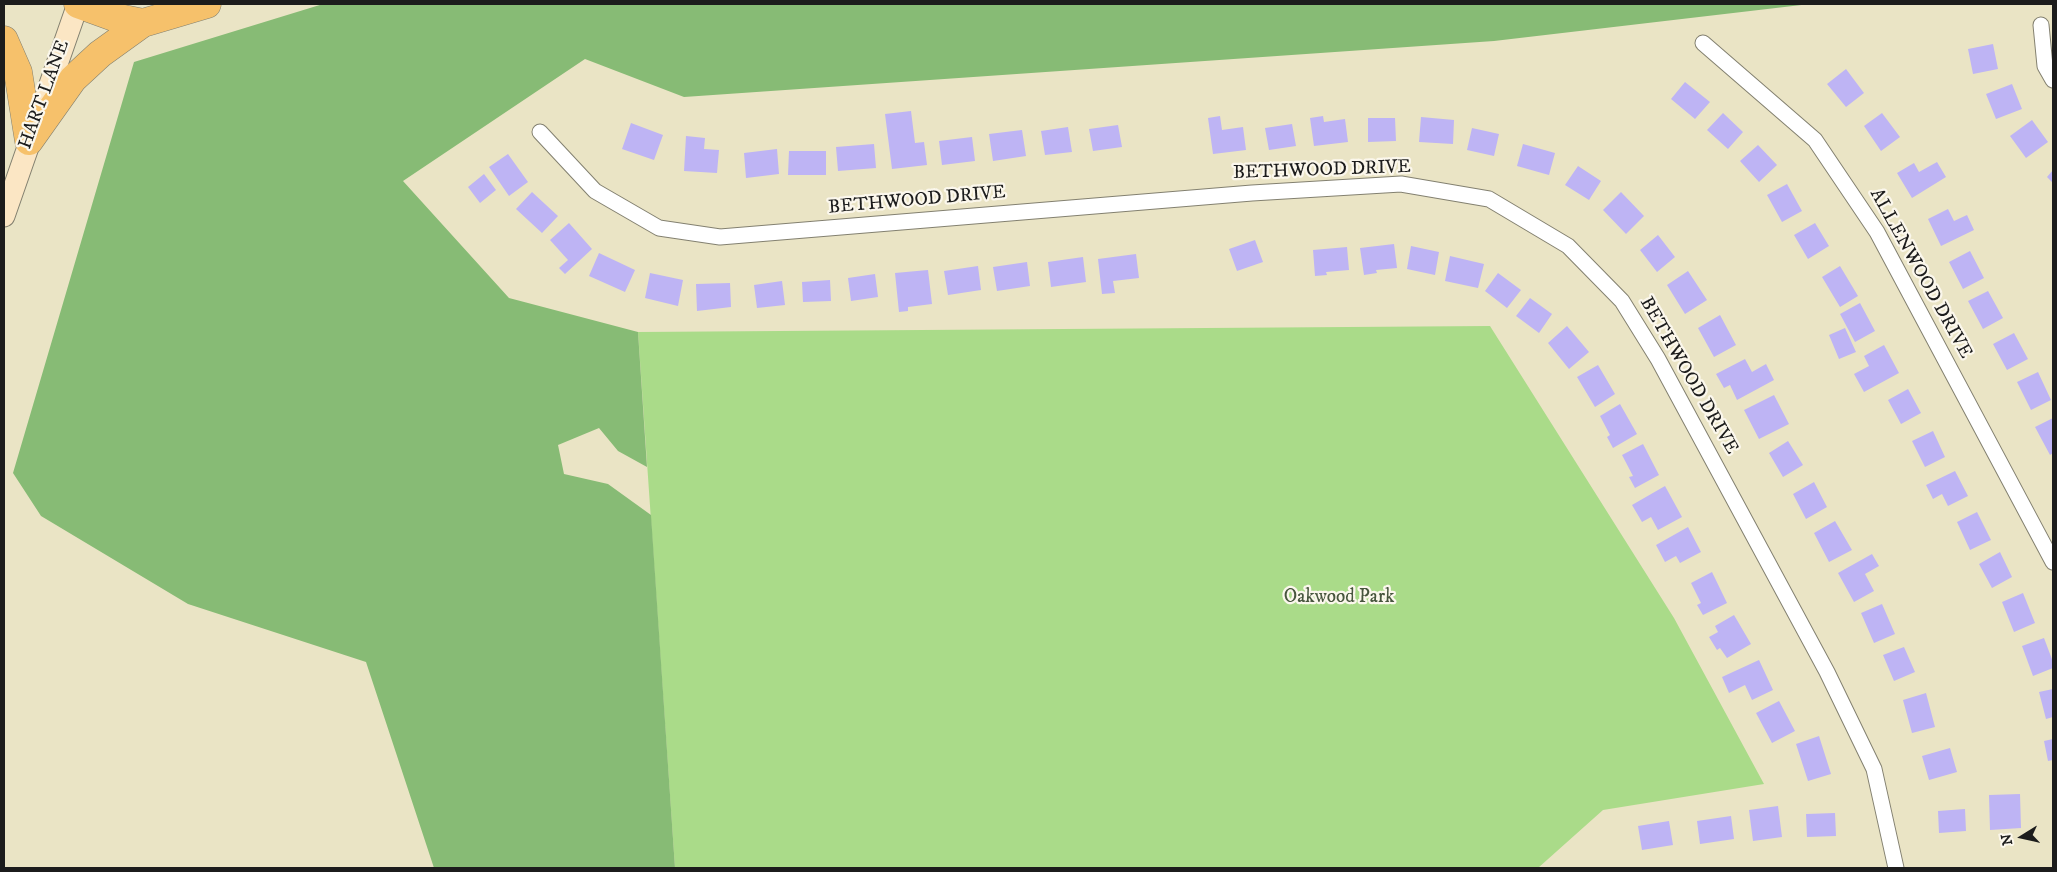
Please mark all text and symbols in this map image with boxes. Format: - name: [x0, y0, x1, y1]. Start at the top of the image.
- street label: HART LANE: [15, 37, 75, 153]
- street label: BETHWOOD DRIVE: [1233, 157, 1411, 185]
- street label: BETHWOOD DRIVE: [827, 182, 1007, 220]
- street label: ALLENWOOD DRIVE: [1864, 185, 1976, 363]
- street label: BETHWOOD DRIVE: [1634, 293, 1742, 459]
- park label: Oakwood Park: [1284, 587, 1394, 609]
- north arrow: [1997, 812, 2047, 862]
- text: N: [1997, 832, 2017, 847]

